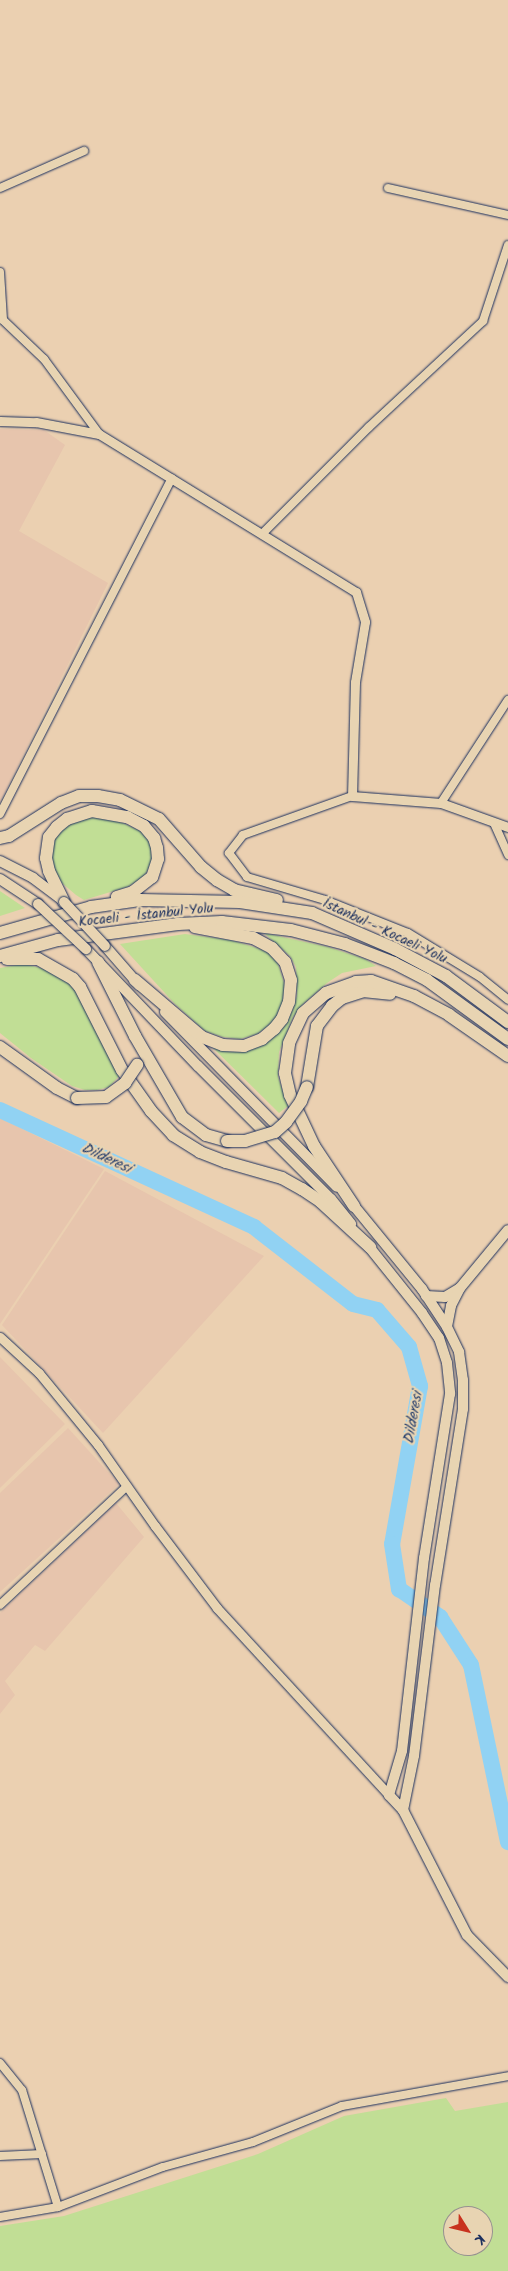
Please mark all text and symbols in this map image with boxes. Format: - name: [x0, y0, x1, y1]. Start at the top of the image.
- street label: İstanbul - Kocaeli Yolu: [320, 895, 450, 967]
- street label: Kocaeli - İstanbul Yolu: [78, 900, 214, 930]
- water label: Dilderesi: [78, 1140, 134, 1178]
- water label: Dilderesi: [401, 1390, 427, 1446]
- north arrow: [443, 2206, 493, 2256]
- text: K: [468, 2229, 491, 2249]

